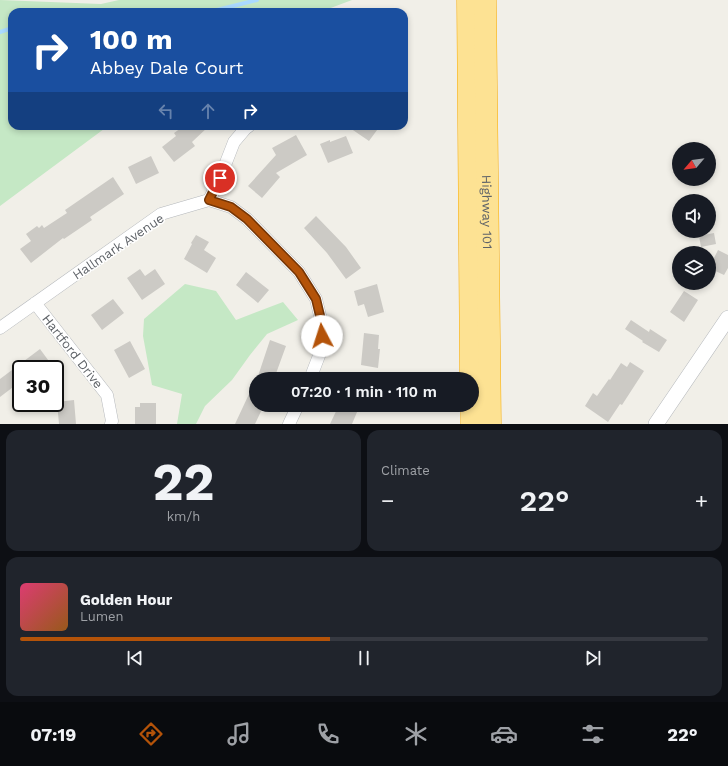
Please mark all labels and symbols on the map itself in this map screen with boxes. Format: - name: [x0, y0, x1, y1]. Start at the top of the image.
- north arrow: [672, 142, 716, 186]
- pin: [203, 161, 237, 195]
- street label: Highway 101: [479, 175, 495, 249]
- street label: Hallmark Avenue: [70, 210, 167, 282]
- street label: Hartford Drive: [39, 311, 106, 391]
- position arrow: [301, 315, 343, 357]
- speed limit sign: 30: [12, 360, 64, 412]

